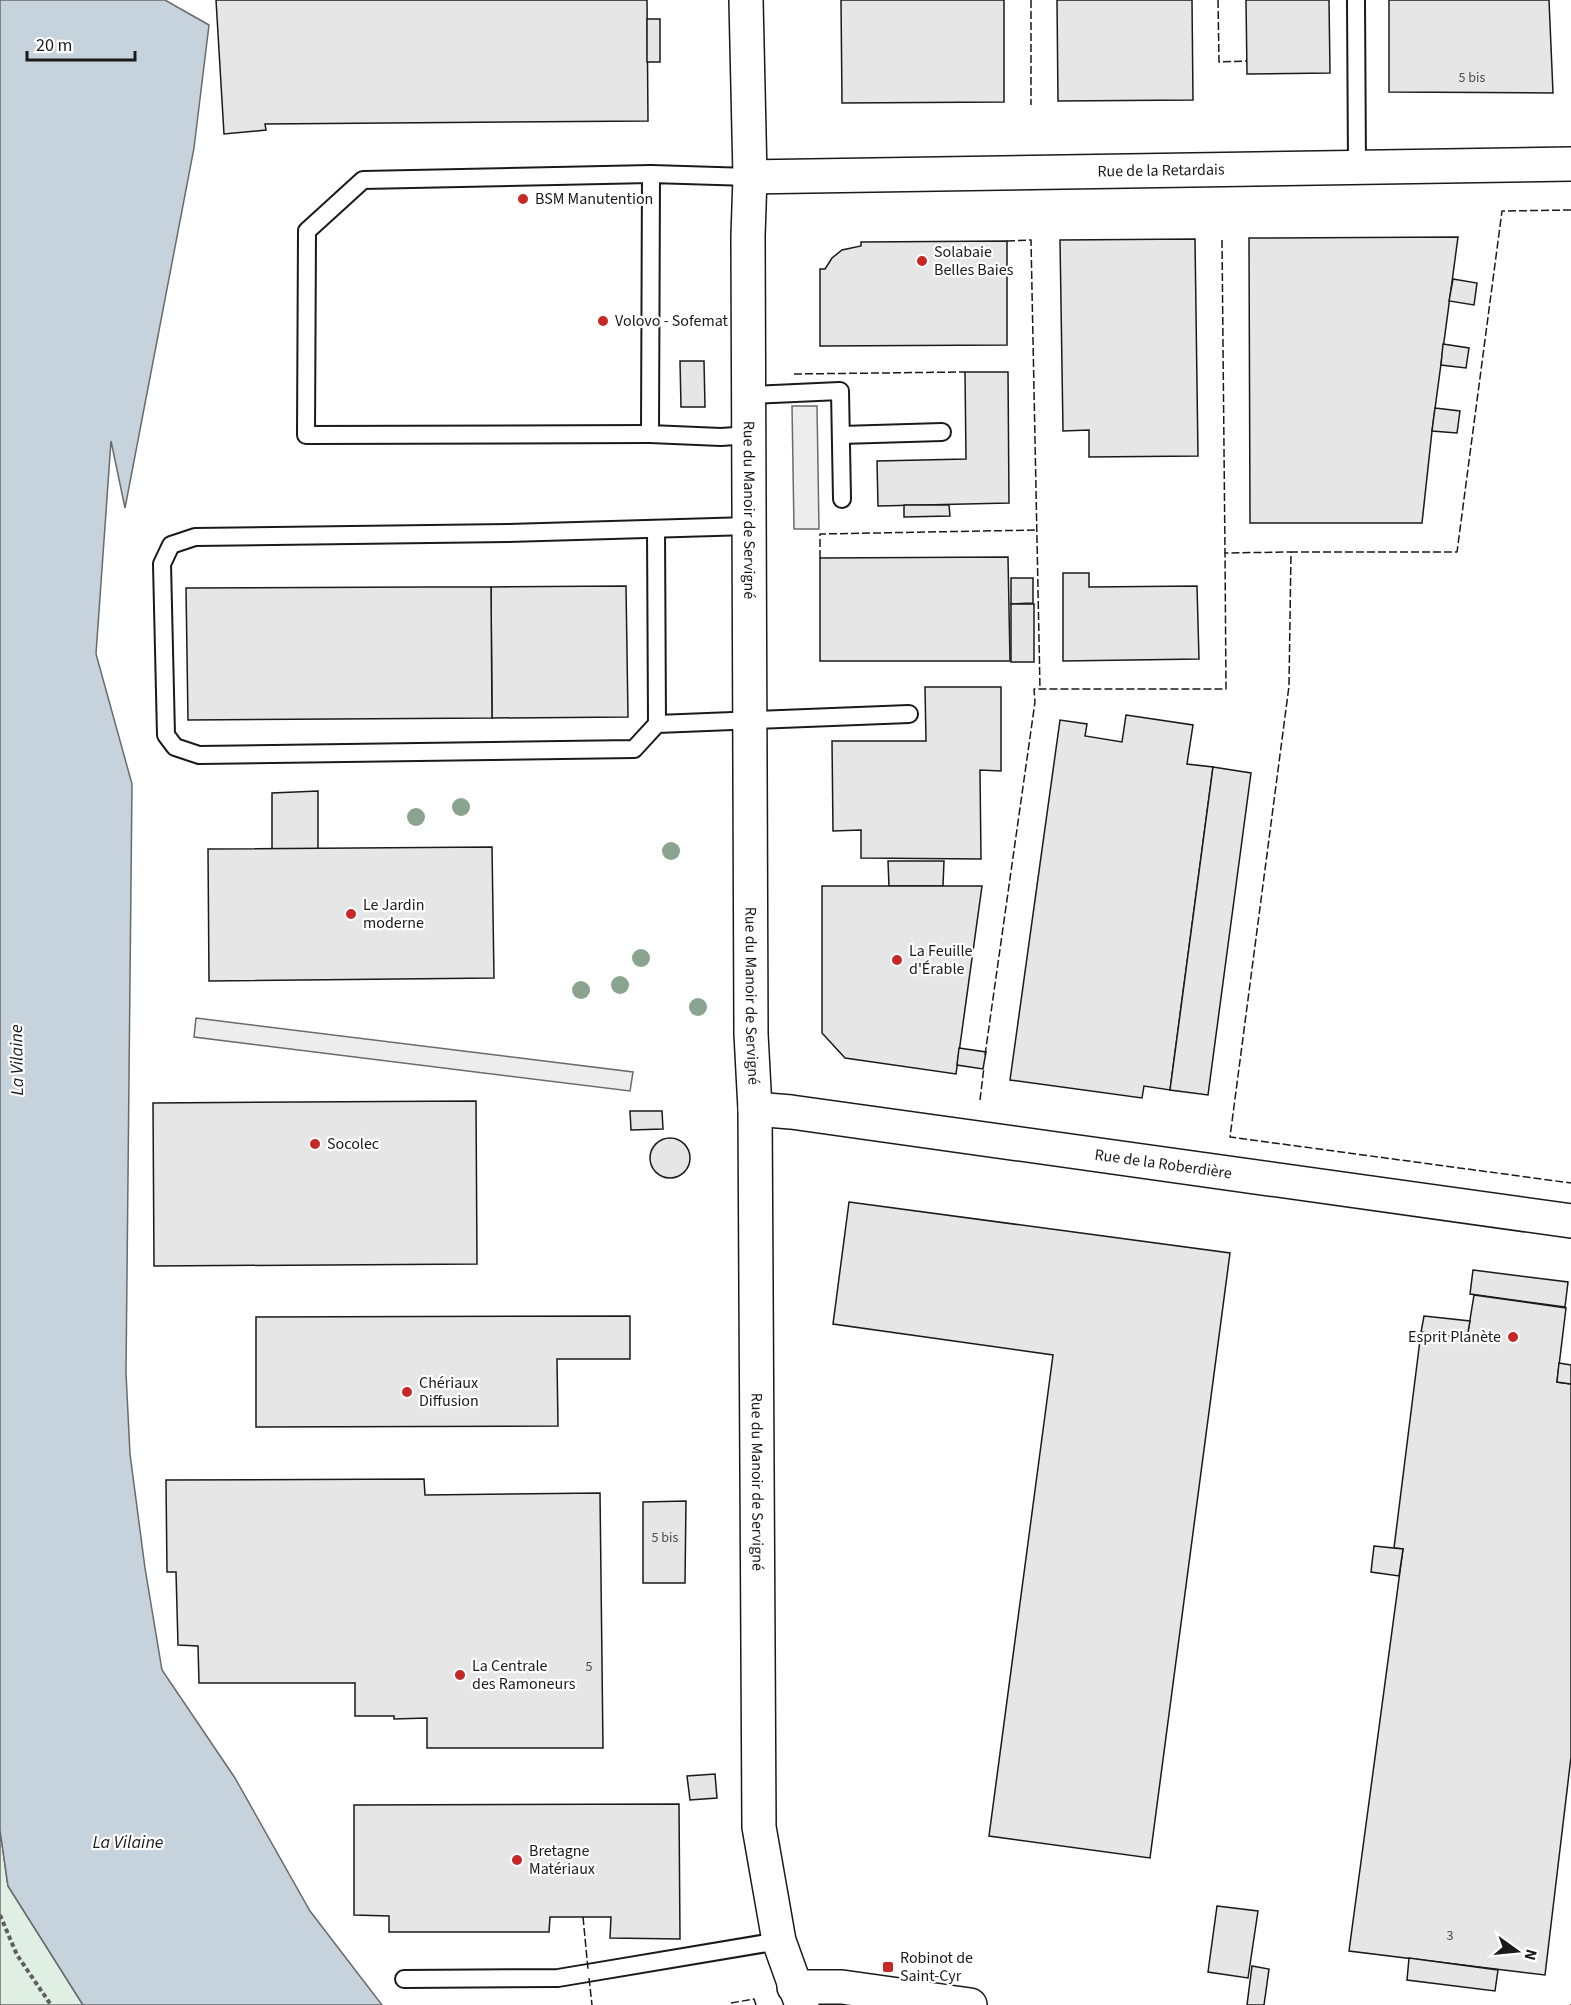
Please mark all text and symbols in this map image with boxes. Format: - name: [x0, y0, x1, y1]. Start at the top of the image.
- scale bar: [27, 24, 135, 62]
- text: 20 m: [36, 33, 72, 58]
- house number: 5 bis: [1459, 68, 1486, 88]
- street label: Rue de la Retardais: [1097, 158, 1225, 182]
- place label: BSM Manutention: [535, 188, 653, 210]
- marker: BSM Manutention: [516, 192, 530, 206]
- place label: Solabaie Belles Baies: [934, 241, 1014, 281]
- marker: Solabaie Belles Baies: [915, 254, 929, 268]
- place label: Volovo - Sofemat: [615, 310, 729, 332]
- marker: Volovo - Sofemat: [596, 314, 610, 328]
- street label: Rue du Manoir de Servigné: [738, 421, 760, 599]
- place label: Le Jardin moderne: [363, 894, 424, 934]
- marker: Le Jardin moderne: [344, 907, 358, 921]
- street label: Rue du Manoir de Servigné: [740, 907, 765, 1086]
- place label: La Feuille d'Érable: [909, 940, 972, 980]
- marker: La Feuille d'Érable: [890, 953, 904, 967]
- water label: La Vilaine: [4, 1024, 30, 1096]
- place label: Socolec: [327, 1133, 379, 1155]
- marker: Socolec: [308, 1137, 322, 1151]
- street label: Rue de la Roberdière: [1093, 1144, 1233, 1184]
- place label: Esprit Planète: [1408, 1326, 1501, 1348]
- marker: Esprit Planète: [1506, 1330, 1520, 1344]
- place label: Chériaux Diffusion: [419, 1372, 479, 1412]
- marker: Chériaux Diffusion: [400, 1385, 414, 1399]
- street label: Rue du Manoir de Servigné: [746, 1393, 769, 1571]
- house number: 5 bis: [652, 1528, 679, 1548]
- place label: La Centrale des Ramoneurs: [472, 1655, 576, 1695]
- house number: 5: [586, 1657, 593, 1677]
- marker: La Centrale des Ramoneurs: [453, 1668, 467, 1682]
- water label: La Vilaine: [93, 1830, 164, 1855]
- place label: Bretagne Matériaux: [529, 1840, 595, 1880]
- marker: Bretagne Matériaux: [510, 1853, 524, 1867]
- north arrow: [1487, 1921, 1547, 1981]
- house number: 3: [1447, 1926, 1454, 1946]
- place label: Robinot de Saint-Cyr: [900, 1947, 973, 1987]
- text: N: [1519, 1947, 1543, 1963]
- marker: Robinot de Saint-Cyr: [881, 1960, 895, 1974]

